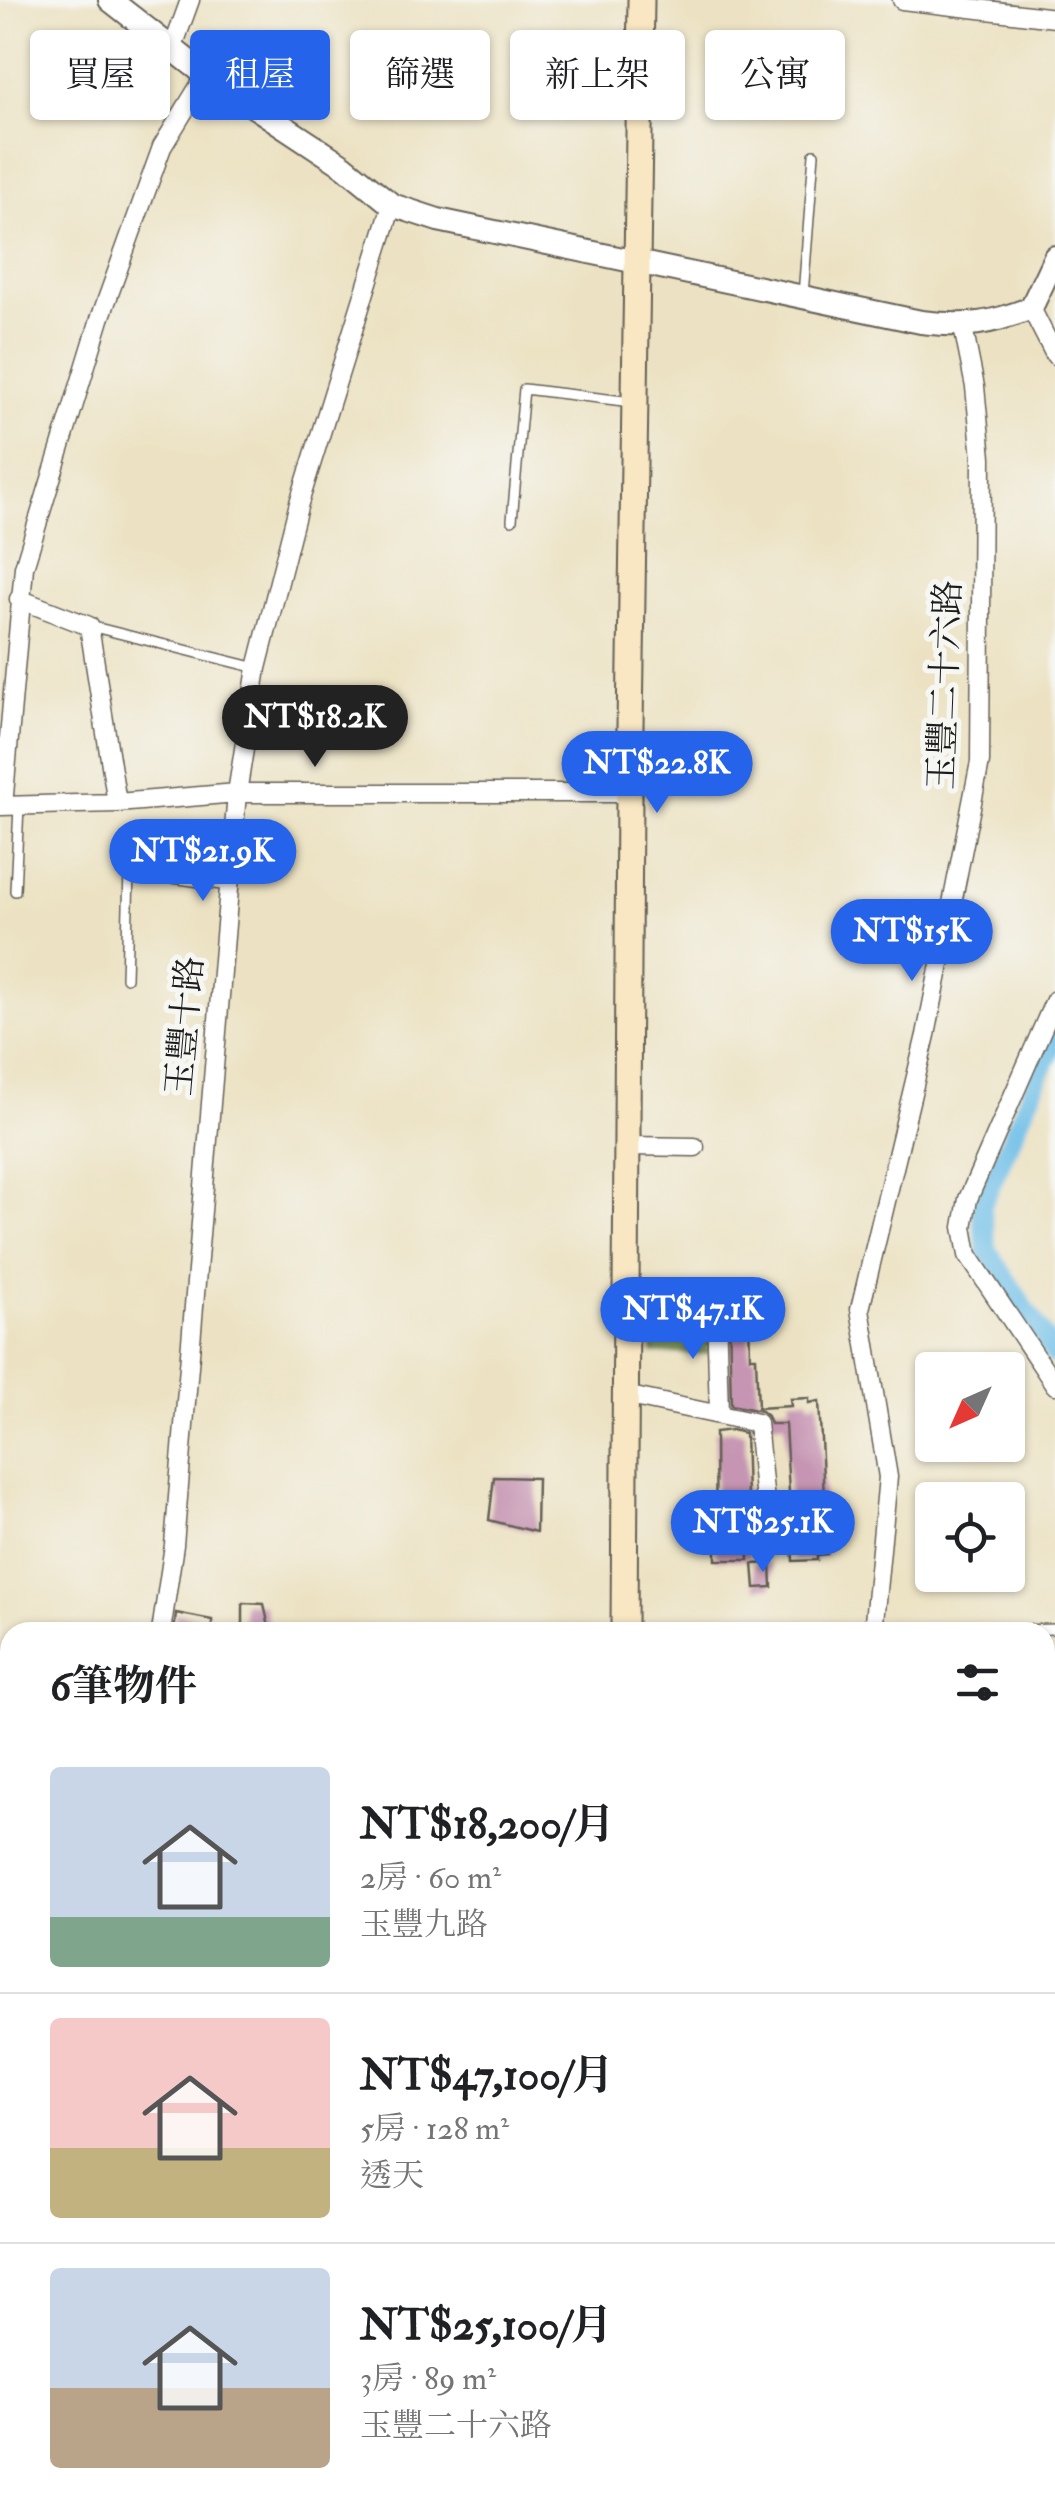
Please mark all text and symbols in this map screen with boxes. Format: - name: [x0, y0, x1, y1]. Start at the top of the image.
- chip: 買屋: [30, 30, 170, 120]
- chip: 租屋: [190, 30, 330, 120]
- chip: 篩選: [350, 30, 490, 120]
- chip: 新上架: [510, 30, 685, 120]
- chip: 公寓: [705, 30, 845, 120]
- street label: 玉豐二十六路: [919, 579, 971, 791]
- pin: NT$18.2K: [212, 685, 418, 770]
- text: NT$18.2K: [244, 697, 386, 737]
- pin: NT$22.8K: [554, 731, 760, 816]
- text: NT$22.8K: [584, 743, 730, 783]
- pin: NT$21.9K: [100, 819, 306, 904]
- text: NT$21.9K: [131, 831, 275, 871]
- pin: NT$15K: [831, 899, 993, 984]
- text: NT$15K: [853, 911, 971, 951]
- street label: 玉豐十路: [157, 954, 213, 1098]
- pin: NT$47.1K: [590, 1277, 796, 1362]
- text: NT$47.1K: [622, 1289, 764, 1329]
- north arrow: [915, 1352, 1025, 1462]
- map controls: [915, 1352, 1025, 1592]
- button: locate: [915, 1482, 1025, 1592]
- pin: NT$25.1K: [660, 1490, 866, 1575]
- text: NT$25.1K: [693, 1502, 833, 1542]
- icon: filters: [950, 1655, 1005, 1710]
- text: 6筆物件: [50, 1661, 197, 1713]
- text: NT$18,200/月: [360, 1799, 615, 1851]
- icon: home: [130, 1807, 250, 1927]
- text: 2房 · 60 m²: [360, 1858, 501, 1898]
- text: 玉豐九路: [360, 1905, 488, 1945]
- text: NT$47,100/月: [360, 2050, 614, 2102]
- icon: home: [130, 2058, 250, 2178]
- text: 5房 · 128 m²: [360, 2109, 509, 2149]
- text: 透天: [360, 2156, 424, 2196]
- text: NT$25,100/月: [360, 2300, 612, 2352]
- icon: home: [130, 2308, 250, 2428]
- text: 3房 · 89 m²: [360, 2359, 496, 2399]
- text: 玉豐二十六路: [360, 2406, 552, 2446]

